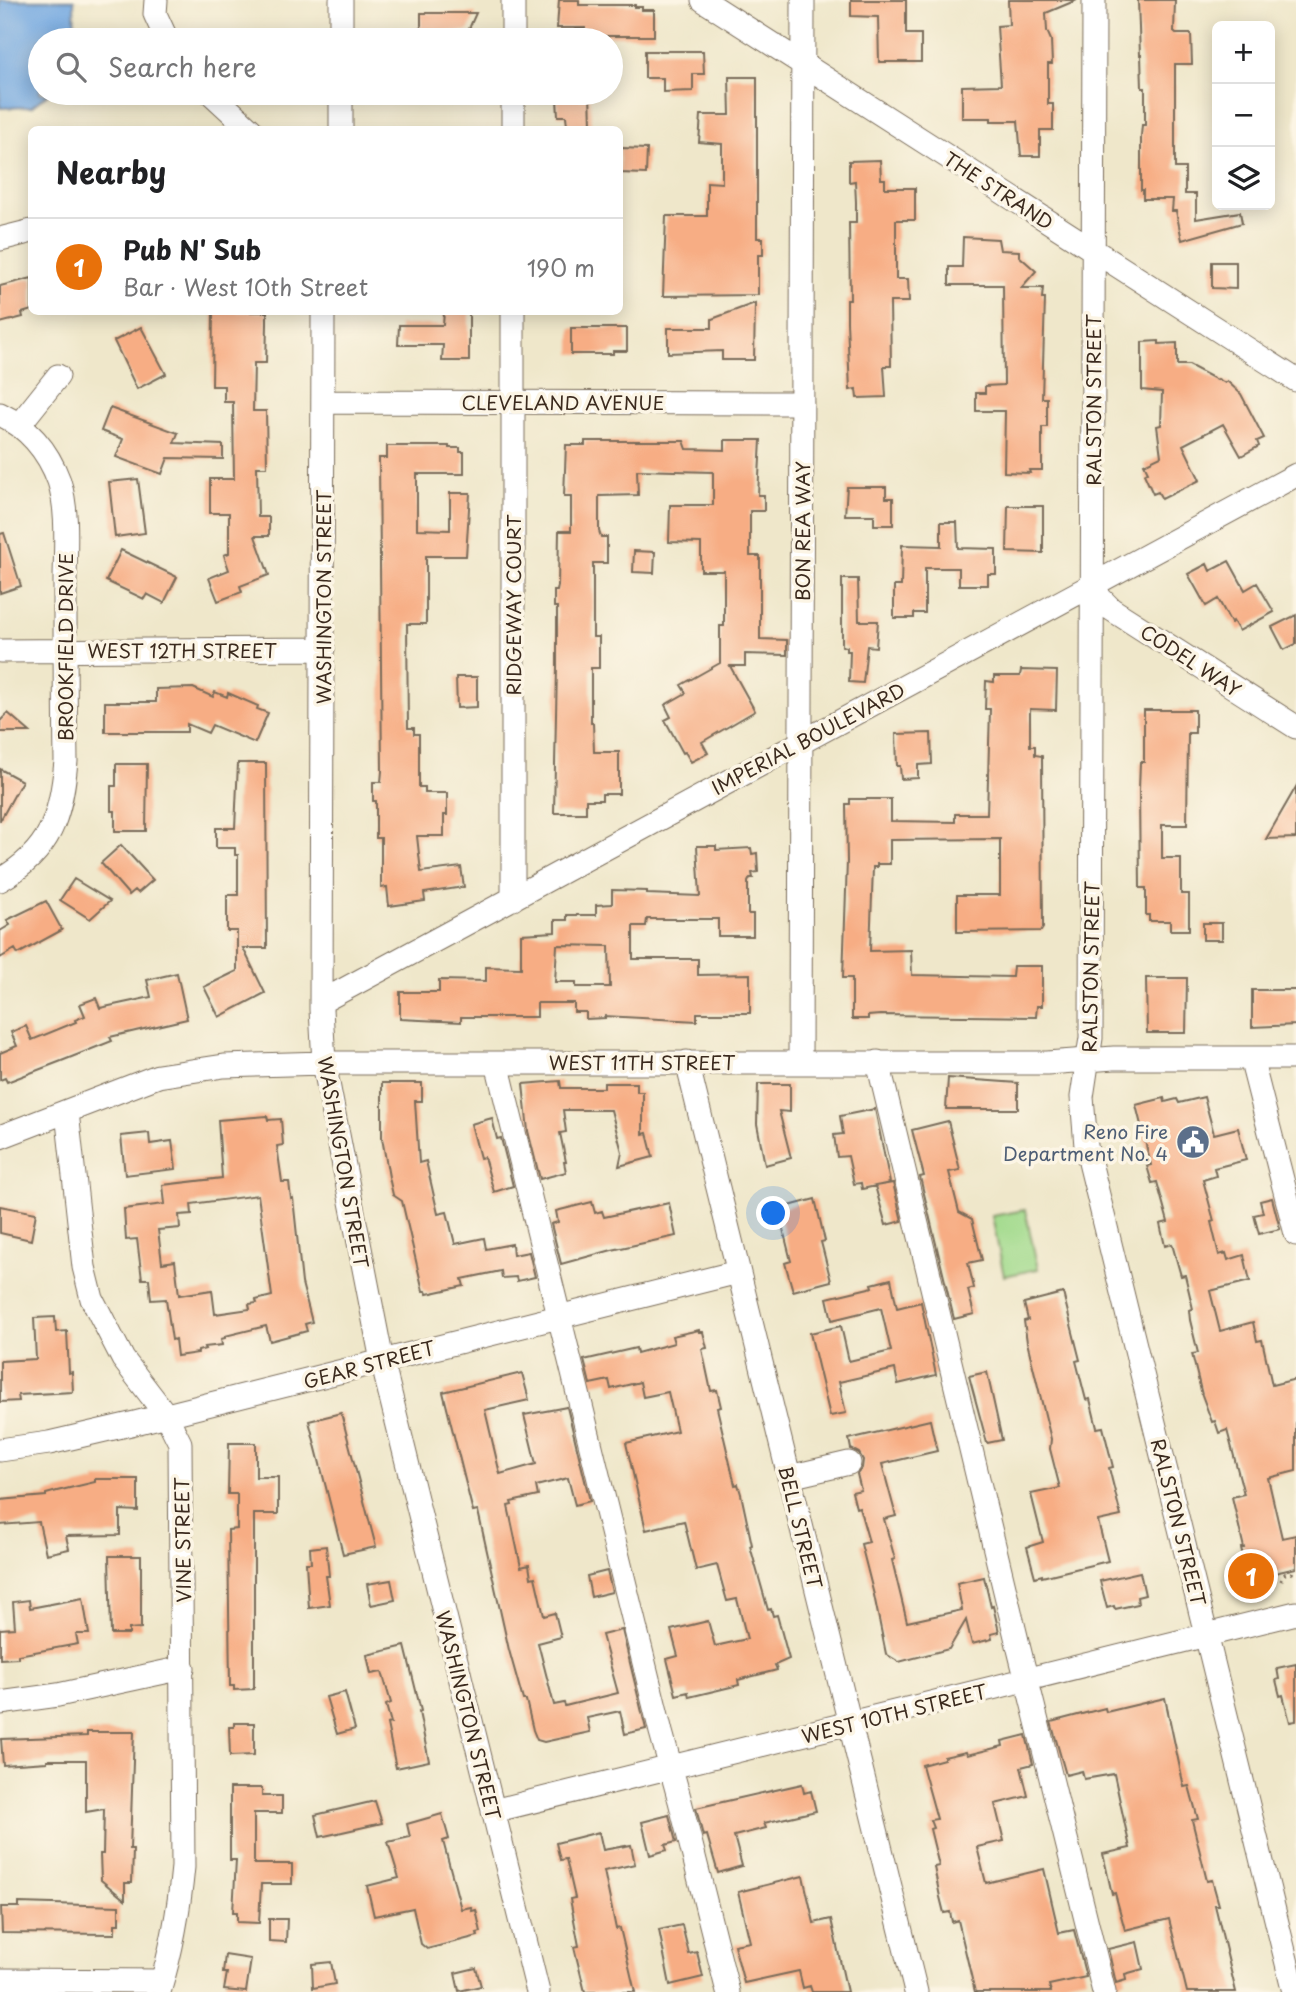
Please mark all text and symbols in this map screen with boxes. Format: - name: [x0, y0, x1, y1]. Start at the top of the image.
- map controls: [1212, 21, 1275, 210]
- button: +: [1212, 21, 1275, 84]
- search box: [28, 28, 623, 105]
- text: Search here: [108, 47, 257, 86]
- icon: search: [52, 48, 90, 86]
- button: −: [1212, 84, 1275, 147]
- street label: THE STRAND: [939, 144, 1059, 236]
- button: layers: [1212, 147, 1275, 210]
- text: Nearby: [56, 149, 166, 194]
- text: Pub N' Sub: [123, 230, 261, 269]
- text: 1: [74, 250, 85, 285]
- text: 190 m: [527, 250, 595, 285]
- text: Bar · West 10th Street: [123, 269, 368, 304]
- street label: RALSTON STREET: [1079, 314, 1107, 486]
- street label: CLEVELAND AVENUE: [461, 388, 665, 416]
- street label: BON REA WAY: [788, 461, 816, 601]
- street label: WASHINGTON STREET: [309, 489, 337, 704]
- street label: RIDGEWAY COURT: [499, 514, 527, 696]
- street label: BROOKFIELD DRIVE: [51, 553, 79, 741]
- street label: CODEL WAY: [1135, 617, 1247, 703]
- street label: WEST 12TH STREET: [87, 636, 277, 664]
- street label: IMPERIAL BOULEVARD: [706, 675, 910, 801]
- street label: RALSTON STREET: [1075, 881, 1105, 1053]
- street label: WEST 11TH STREET: [549, 1048, 735, 1076]
- street label: WASHINGTON STREET: [312, 1054, 376, 1270]
- place label: Reno Fire Department No. 4: [1003, 1117, 1168, 1167]
- public building icon: Reno Fire Department No. 4: [1174, 1123, 1212, 1161]
- your location: [756, 1196, 790, 1230]
- street label: GEAR STREET: [300, 1333, 438, 1395]
- street label: RALSTON STREET: [1145, 1436, 1213, 1608]
- street label: BELL STREET: [772, 1463, 830, 1591]
- street label: VINE STREET: [167, 1477, 197, 1603]
- pin: 1: [1228, 1550, 1274, 1602]
- street label: WASHINGTON STREET: [429, 1607, 509, 1823]
- street label: WEST 10TH STREET: [798, 1676, 990, 1750]

